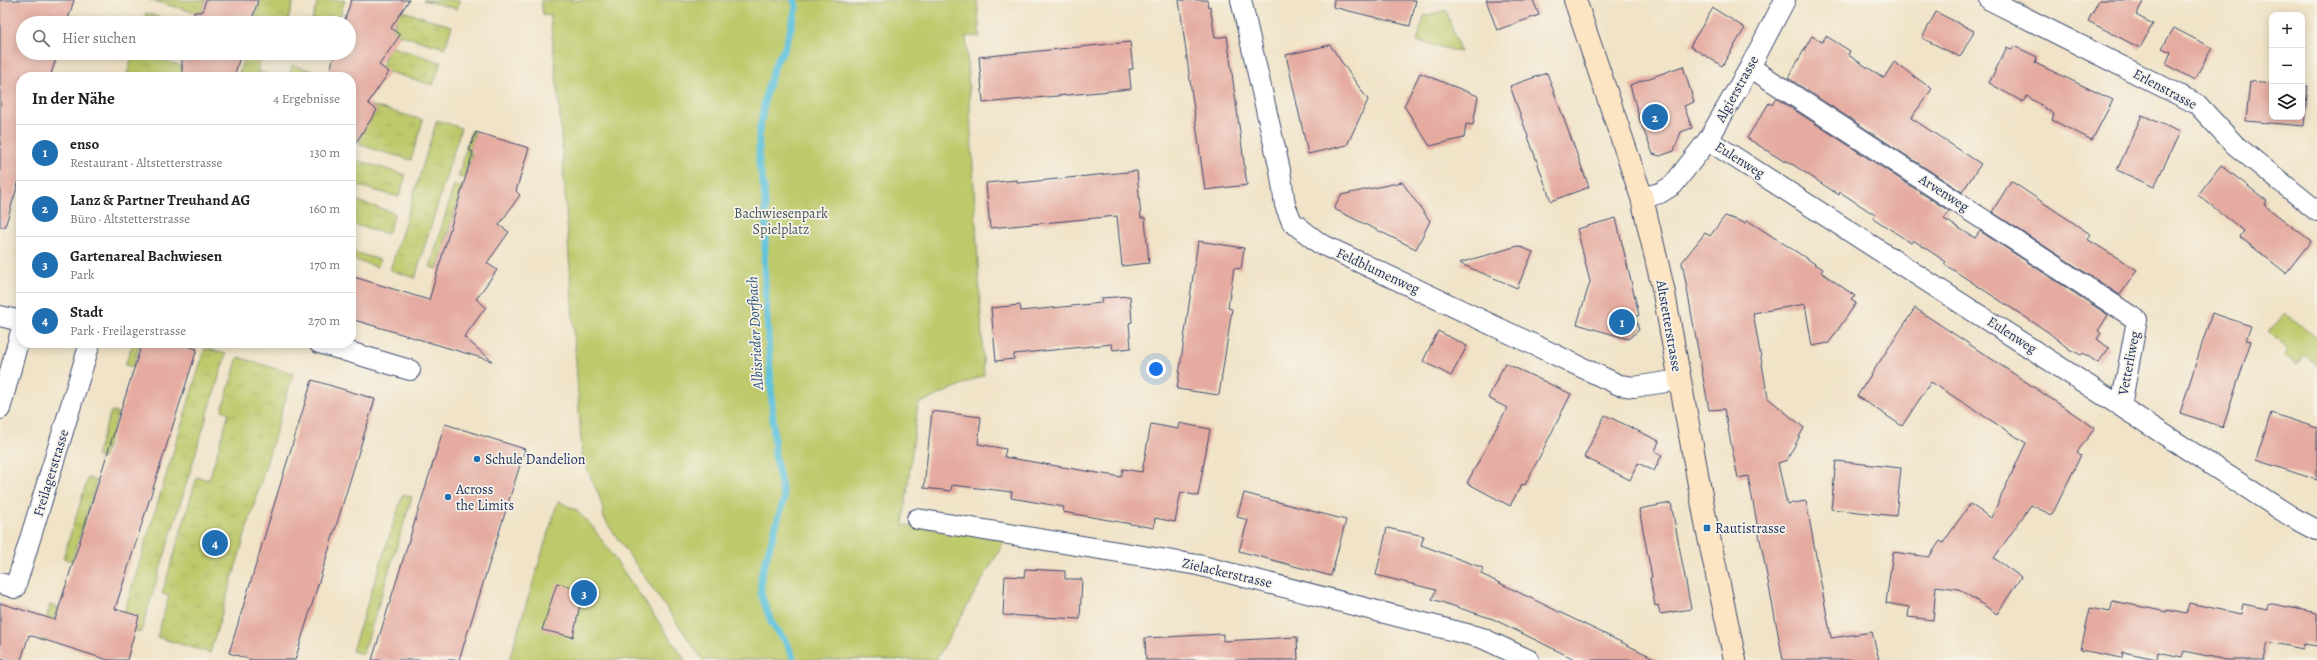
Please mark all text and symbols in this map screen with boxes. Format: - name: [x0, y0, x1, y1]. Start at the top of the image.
- map controls: [2269, 12, 2305, 120]
- button: +: [2269, 12, 2305, 48]
- search box: [16, 16, 356, 60]
- icon: search: [30, 27, 52, 49]
- text: Hier suchen: [62, 28, 136, 48]
- button: −: [2269, 48, 2305, 84]
- street label: Algierstrasse: [1710, 52, 1763, 127]
- street label: Erlenstrasse: [2130, 64, 2200, 114]
- button: layers: [2269, 84, 2305, 120]
- text: In der Nähe: [32, 87, 115, 110]
- text: 4 Ergebnisse: [273, 90, 340, 107]
- pin: 2: [1642, 102, 1668, 132]
- text: enso: [70, 134, 99, 154]
- street label: Eulenweg: [1711, 137, 1769, 183]
- text: 1: [43, 144, 47, 161]
- text: 130 m: [310, 144, 340, 161]
- text: Restaurant · Altstetterstrasse: [70, 154, 222, 171]
- street label: Arvenweg: [1915, 169, 1973, 216]
- text: Lanz & Partner Treuhand AG: [70, 190, 250, 210]
- text: 2: [42, 200, 48, 217]
- text: 160 m: [309, 200, 340, 217]
- park label: Bachwiesenpark Spielplatz: [734, 204, 828, 239]
- text: Büro · Altstetterstrasse: [70, 210, 190, 227]
- street label: Feldblumenweg: [1333, 243, 1423, 299]
- text: Gartenareal Bachwiesen: [70, 246, 222, 266]
- text: 3: [42, 256, 48, 273]
- text: 170 m: [310, 256, 340, 273]
- text: Park: [70, 266, 94, 283]
- water label: Albisrieder Dorfbach: [742, 276, 768, 391]
- street label: Altstetterstrasse: [1651, 278, 1686, 373]
- text: Stadt: [70, 302, 103, 322]
- pin: 1: [1609, 307, 1635, 337]
- text: 4: [42, 312, 48, 329]
- text: 270 m: [308, 312, 340, 329]
- street label: Eulenweg: [1984, 312, 2040, 358]
- text: Park · Freilagerstrasse: [70, 322, 186, 339]
- street label: Vetterliweg: [2113, 329, 2145, 398]
- your location: [1146, 359, 1166, 379]
- street label: Freilagerstrasse: [29, 427, 73, 519]
- place label: Schule Dandelion: [485, 450, 586, 469]
- marker: Schule Dandelion: [472, 454, 482, 464]
- place label: Across the Limits: [455, 480, 514, 515]
- marker: Across the Limits: [443, 492, 453, 502]
- place label: Rautistrasse: [1715, 519, 1785, 538]
- marker: Rautistrasse: [1702, 523, 1712, 533]
- pin: 4: [202, 528, 228, 558]
- street label: Zielackerstrasse: [1180, 553, 1274, 593]
- pin: 3: [571, 578, 597, 608]

